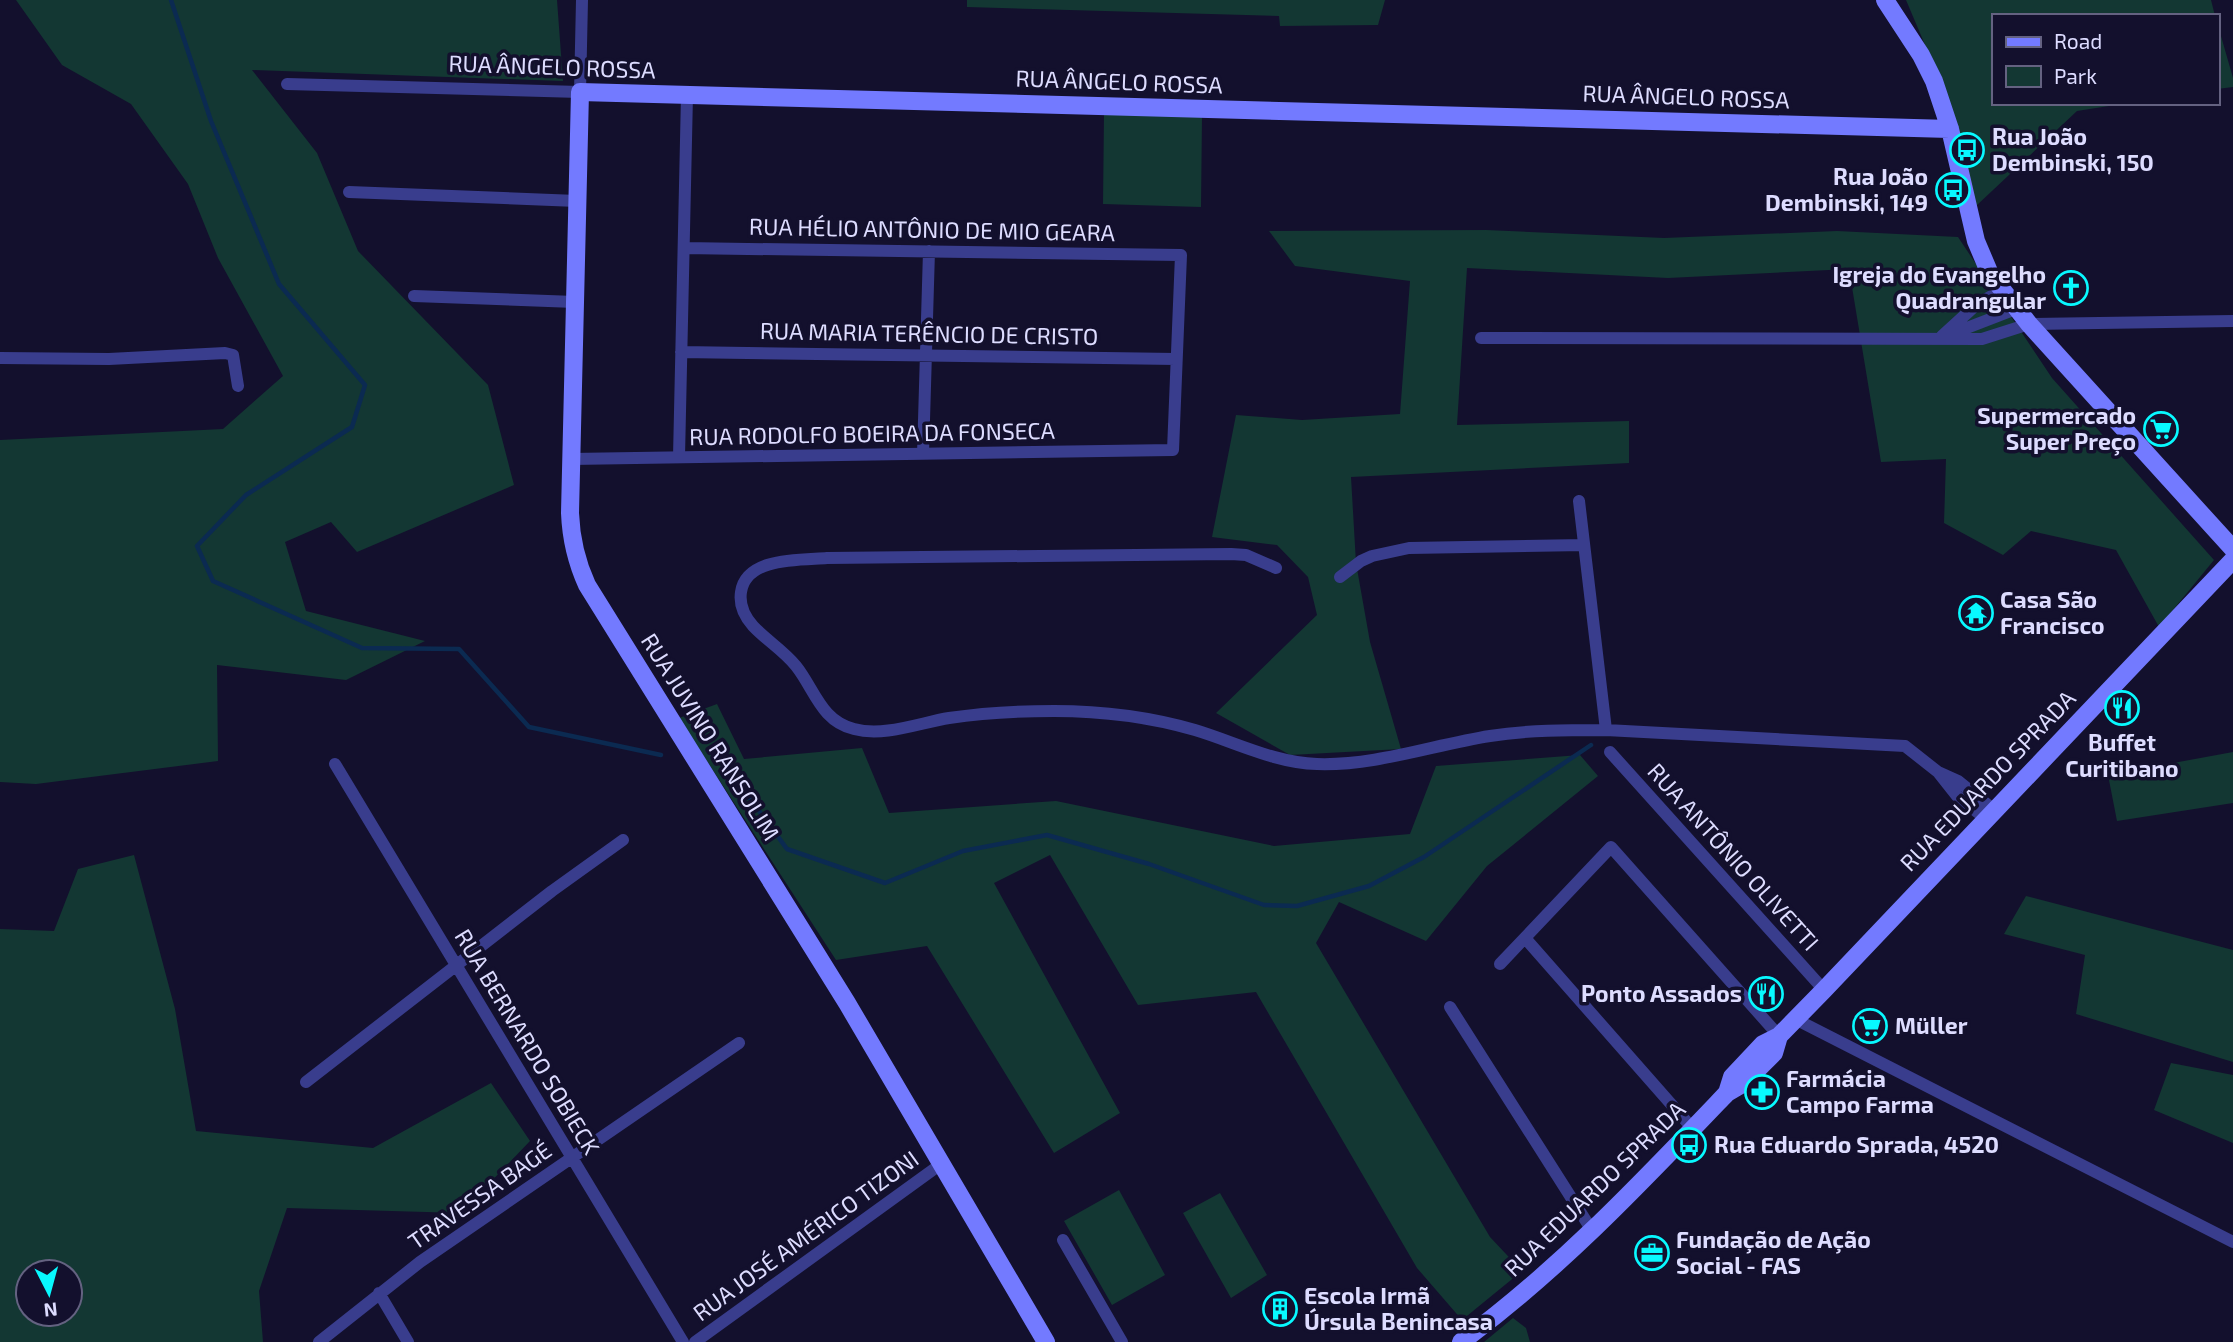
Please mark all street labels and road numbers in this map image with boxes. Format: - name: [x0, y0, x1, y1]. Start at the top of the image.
- street label: RUA ÂNGELO ROSSA: [448, 48, 657, 84]
- street label: RUA ÂNGELO ROSSA: [1015, 63, 1224, 99]
- street label: RUA ÂNGELO ROSSA: [1582, 78, 1791, 114]
- street label: RUA HÉLIO ANTÔNIO DE MIO GEARA: [749, 212, 1116, 246]
- street label: RUA MARIA TERÊNCIO DE CRISTO: [760, 316, 1098, 350]
- street label: RUA RODOLFO BOEIRA DA FONSECA: [689, 416, 1056, 450]
- street label: RUA JUVINO RANSOLIM: [636, 628, 786, 845]
- street label: RUA EDUARDO SPRADA: [1894, 684, 2081, 877]
- street label: RUA ANTÔNIO OLIVETTI: [1642, 757, 1825, 956]
- street label: RUA BERNARDO SOBIECK: [449, 924, 607, 1160]
- street label: RUA EDUARDO SPRADA: [1498, 1094, 1691, 1282]
- street label: TRAVESSA BAGÉ: [402, 1135, 556, 1255]
- street label: RUA JOSÉ AMÉRICO TIZONI: [687, 1144, 924, 1326]

